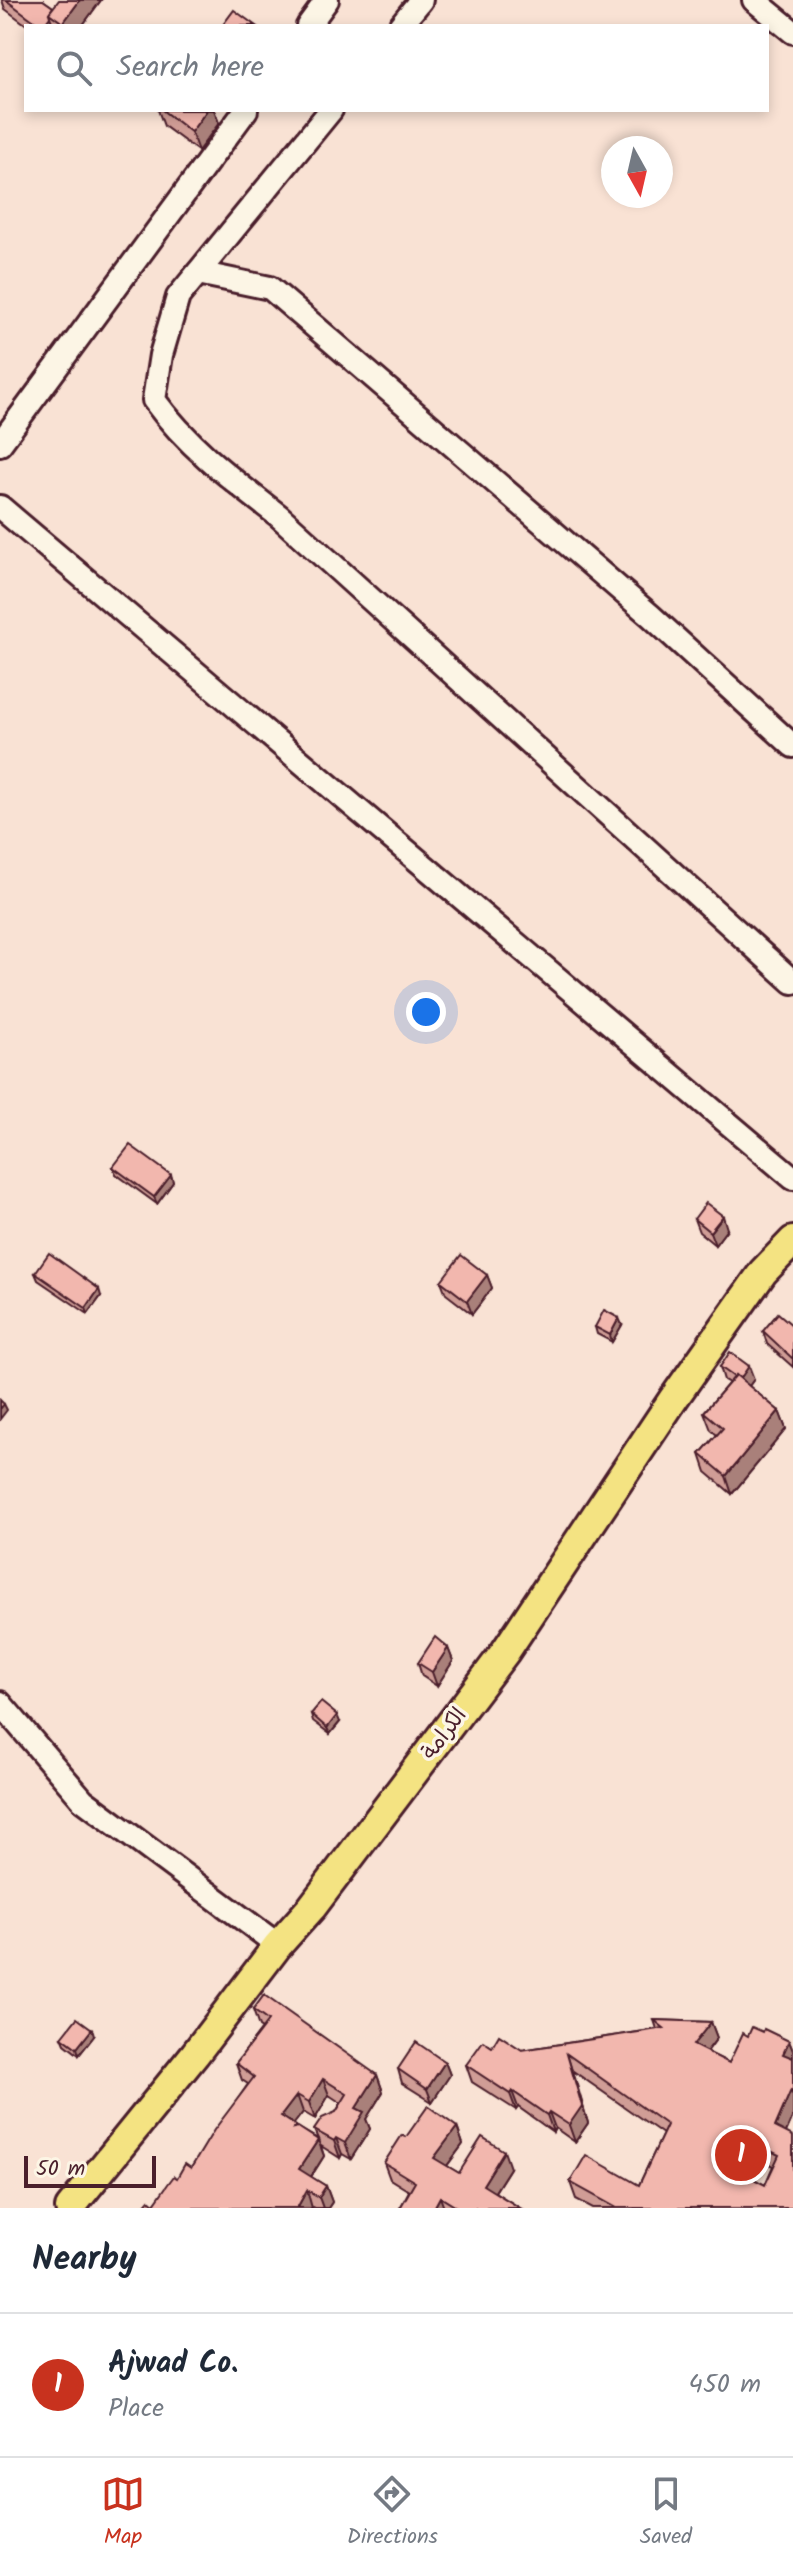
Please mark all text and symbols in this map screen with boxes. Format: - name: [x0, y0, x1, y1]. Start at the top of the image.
- search box: [24, 24, 769, 112]
- text: Search here: [116, 44, 264, 92]
- icon: search: [52, 46, 96, 90]
- north arrow: [601, 136, 673, 208]
- your location: [406, 992, 446, 1032]
- street label: الكرامة: [413, 1701, 477, 1768]
- pin: 1: [715, 2125, 767, 2185]
- scale bar: [24, 2152, 156, 2188]
- text: 50 m: [36, 2152, 85, 2187]
- text: Nearby: [32, 2233, 137, 2287]
- text: Ajwad Co.: [108, 2340, 238, 2388]
- text: 1: [54, 2364, 62, 2406]
- text: 450 m: [689, 2364, 761, 2406]
- text: Place: [108, 2388, 164, 2430]
- tab: Map: [101, 2472, 145, 2555]
- tab: Directions: [347, 2472, 438, 2555]
- tab: Saved: [640, 2472, 692, 2555]

